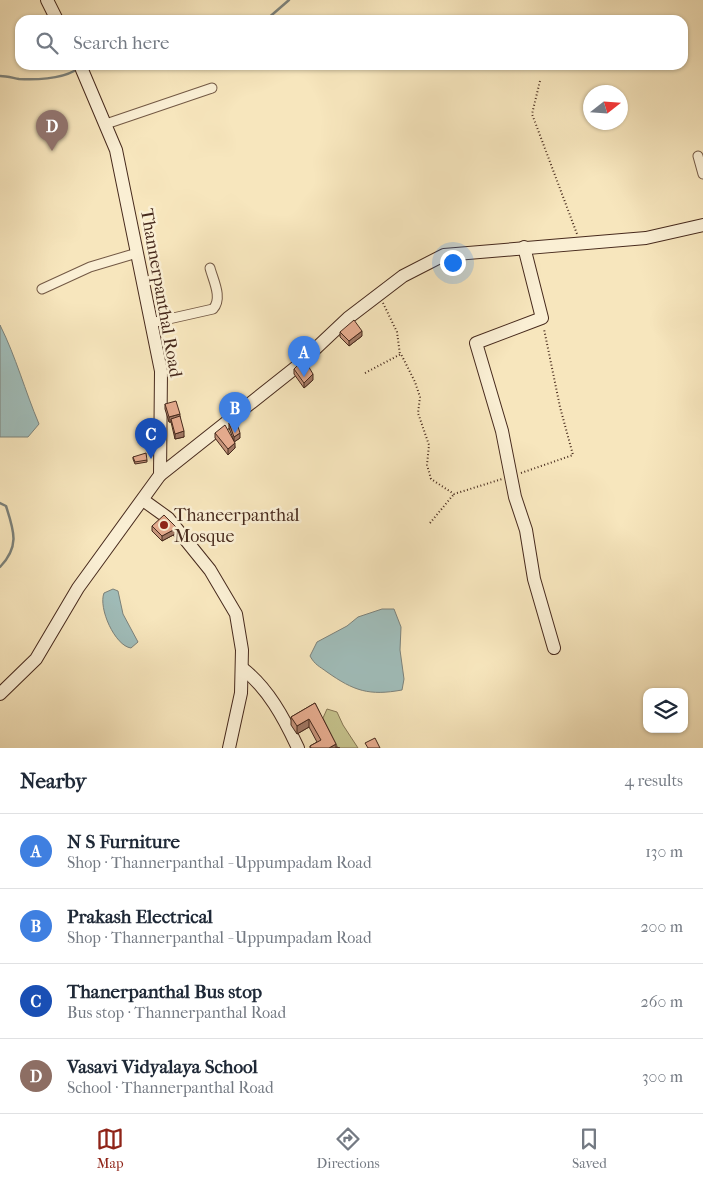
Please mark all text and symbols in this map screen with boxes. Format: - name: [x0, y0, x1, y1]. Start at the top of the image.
- search box: [15, 15, 688, 70]
- icon: search: [33, 29, 61, 57]
- text: Search here: [73, 32, 169, 54]
- north arrow: [583, 85, 628, 130]
- pin: D: [36, 110, 68, 151]
- street label: Thannerpanthal Road: [136, 207, 186, 379]
- your location: [440, 250, 466, 276]
- pin: A: [288, 336, 320, 377]
- pin: B: [219, 392, 251, 433]
- pin: C: [135, 418, 167, 459]
- place label: Thaneerpanthal Mosque: [174, 505, 300, 547]
- marker: Thaneerpanthal Mosque: [158, 519, 170, 531]
- map controls: [643, 688, 688, 733]
- button: layers: [643, 688, 688, 733]
- text: Nearby: [20, 769, 86, 793]
- text: 4 results: [625, 771, 683, 790]
- text: N S Furniture: [67, 831, 180, 853]
- text: A: [31, 842, 41, 861]
- text: 130 m: [645, 842, 683, 861]
- text: Shop · Thannerpanthal - Uppumpadam Road: [67, 853, 372, 872]
- text: Prakash Electrical: [67, 906, 213, 928]
- text: B: [31, 917, 41, 936]
- text: 200 m: [640, 917, 683, 936]
- text: Shop · Thannerpanthal - Uppumpadam Road: [67, 928, 372, 947]
- text: Thanerpanthal Bus stop: [67, 981, 262, 1003]
- text: C: [31, 992, 41, 1011]
- text: 260 m: [641, 992, 683, 1011]
- text: Bus stop · Thannerpanthal Road: [67, 1003, 286, 1022]
- text: Vasavi Vidyalaya School: [67, 1056, 258, 1078]
- text: D: [30, 1067, 42, 1086]
- text: 300 m: [642, 1067, 683, 1086]
- text: School · Thannerpanthal Road: [67, 1078, 274, 1097]
- tab: Map: [96, 1125, 124, 1172]
- tab: Directions: [317, 1125, 380, 1172]
- tab: Saved: [572, 1125, 607, 1172]

